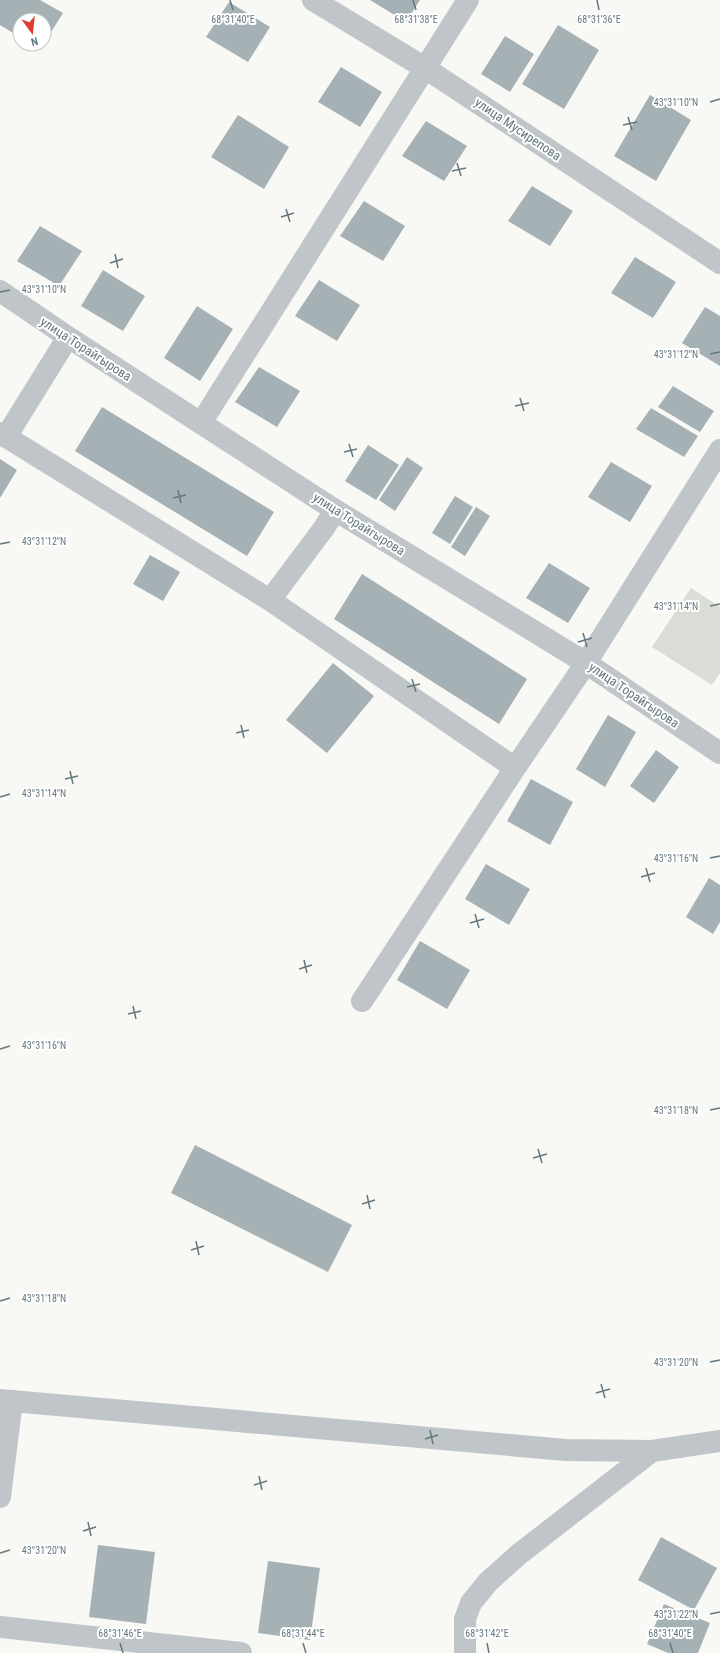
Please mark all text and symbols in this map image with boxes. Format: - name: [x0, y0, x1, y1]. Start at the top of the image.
- north arrow: [12, 12, 52, 52]
- text: 68°31'40"E: [211, 14, 255, 25]
- text: 68°31'38"E: [394, 14, 438, 25]
- text: 68°31'36"E: [577, 14, 621, 25]
- text: N: [29, 34, 39, 48]
- street label: улица Мусирепова: [472, 95, 564, 163]
- text: 43°31'10"N: [654, 97, 698, 108]
- text: 43°31'10"N: [22, 284, 66, 295]
- street label: улица Торайгырова: [38, 314, 134, 384]
- text: 43°31'12"N: [654, 349, 698, 360]
- street label: улица Торайгырова: [310, 490, 408, 558]
- text: 43°31'12"N: [22, 536, 66, 547]
- text: 43°31'14"N: [654, 601, 698, 612]
- street label: улица Торайгырова: [586, 659, 682, 731]
- text: 43°31'14"N: [22, 788, 66, 799]
- text: 43°31'16"N: [654, 853, 698, 864]
- text: 43°31'16"N: [22, 1040, 66, 1051]
- text: 43°31'18"N: [654, 1105, 698, 1116]
- text: 43°31'18"N: [22, 1293, 66, 1304]
- text: 43°31'20"N: [654, 1357, 698, 1368]
- text: 43°31'20"N: [22, 1545, 66, 1556]
- text: 43°31'22"N: [654, 1609, 698, 1620]
- text: 68°31'46"E: [98, 1628, 142, 1639]
- text: 68°31'44"E: [281, 1628, 325, 1639]
- text: 68°31'42"E: [465, 1628, 509, 1639]
- text: 68°31'40"E: [648, 1628, 692, 1639]

